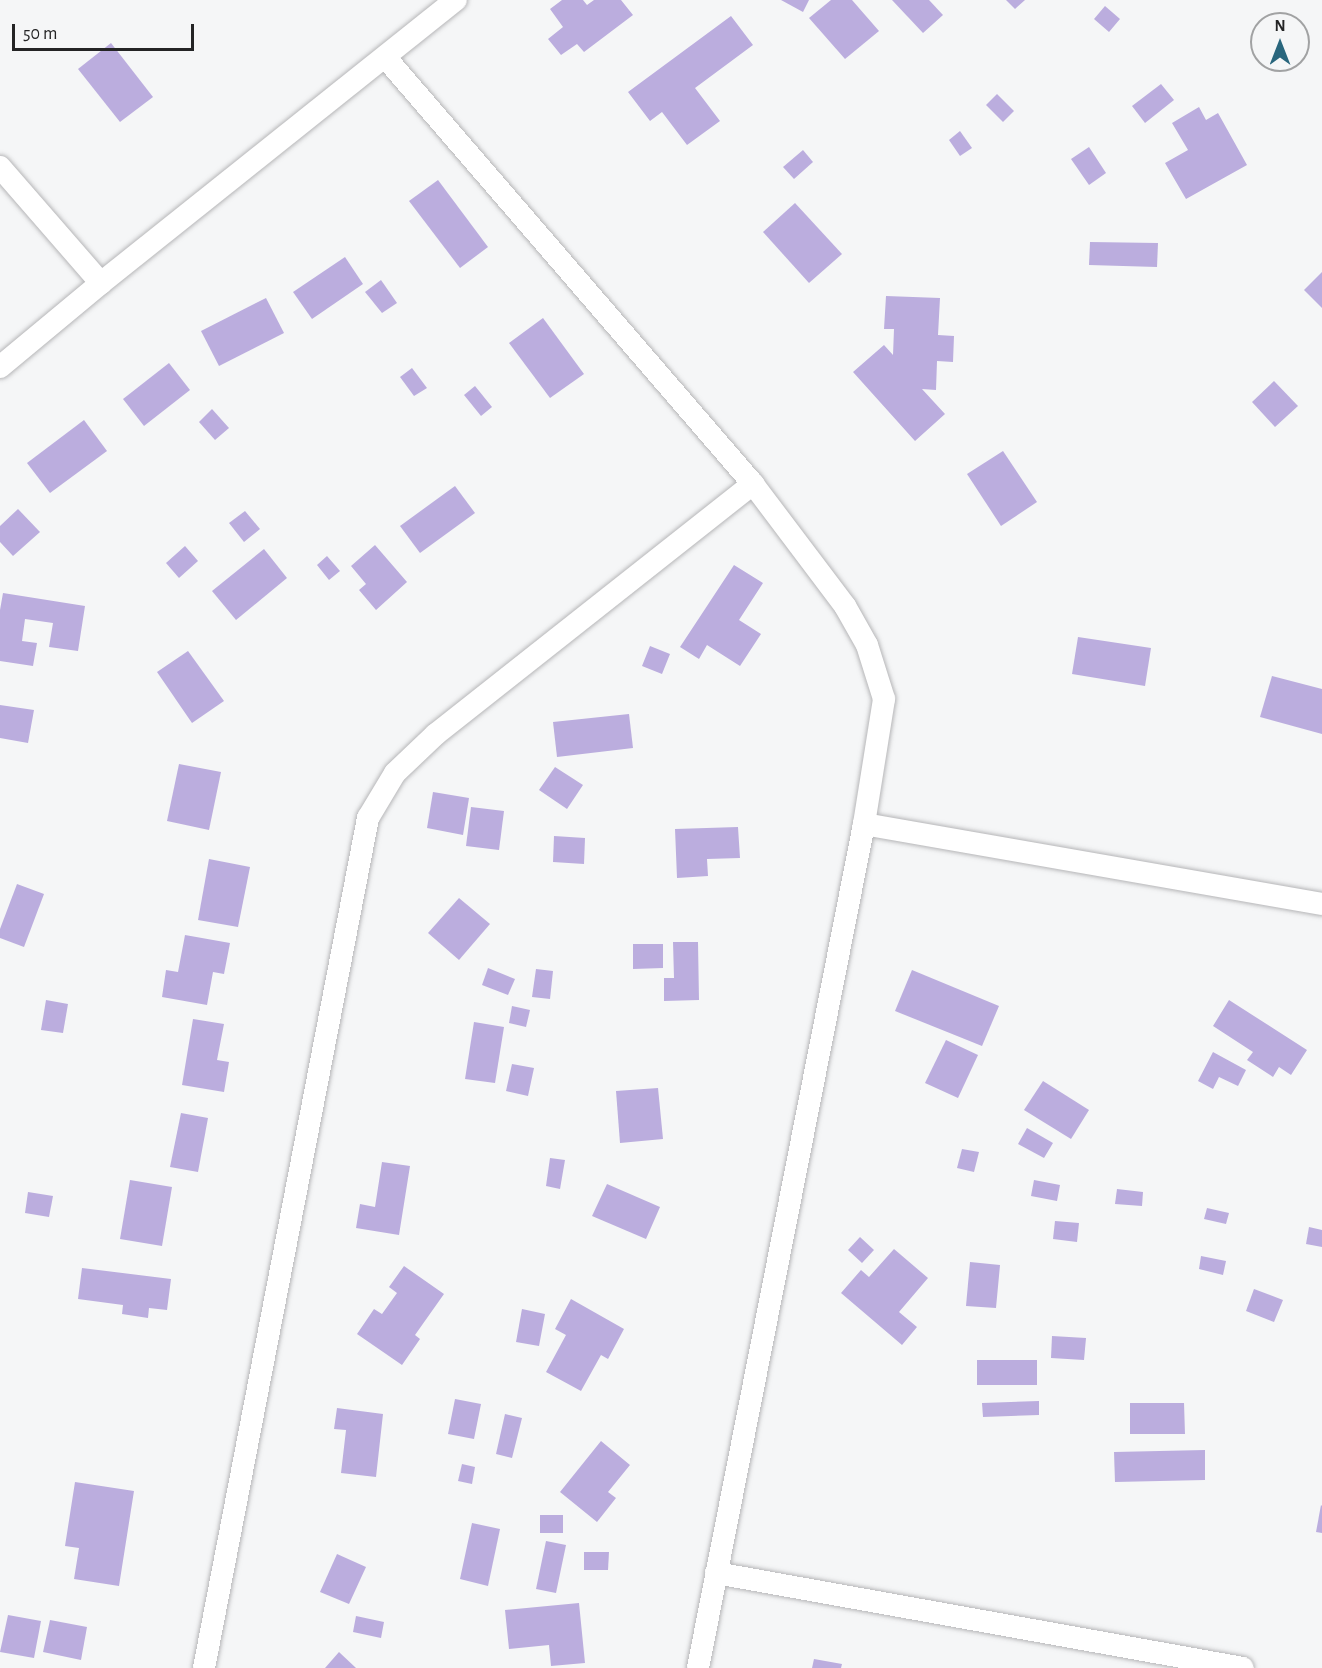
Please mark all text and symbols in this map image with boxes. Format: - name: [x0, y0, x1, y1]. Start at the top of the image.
- scale bar: [15, 12, 196, 50]
- north arrow: [1250, 12, 1310, 72]
- text: N: [1274, 18, 1286, 34]
- text: 50 m: [23, 25, 57, 43]

